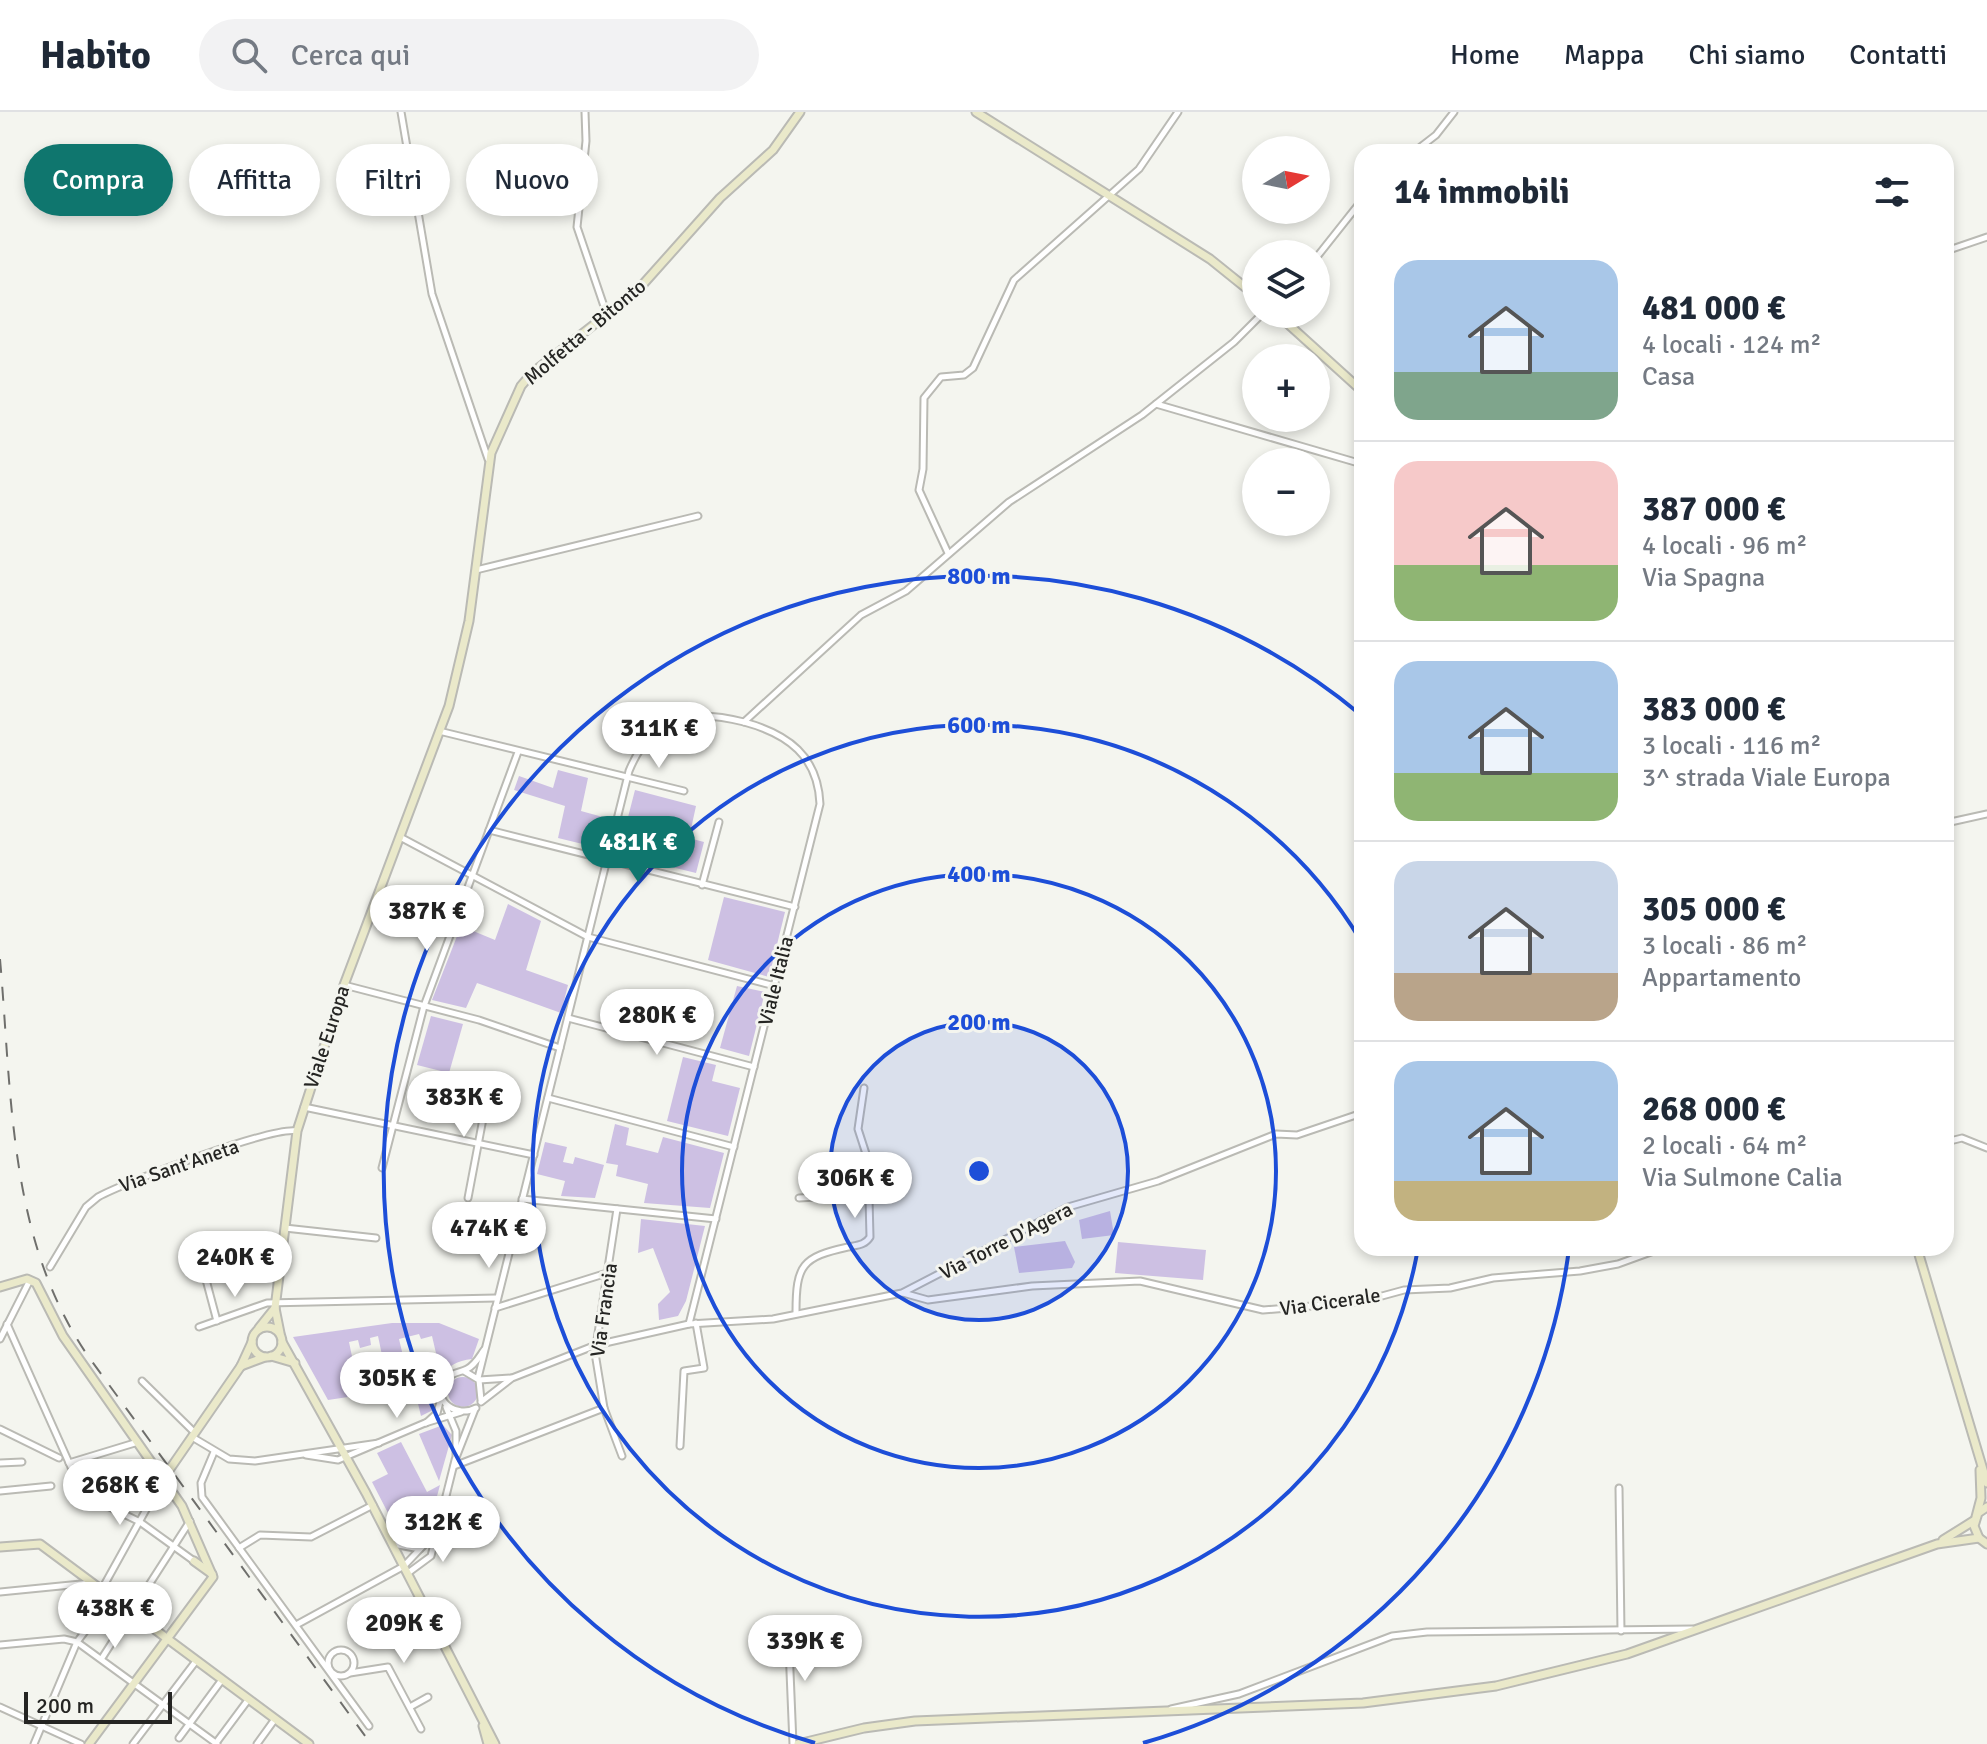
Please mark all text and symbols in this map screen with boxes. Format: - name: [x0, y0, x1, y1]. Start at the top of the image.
- search box: [199, 19, 759, 91]
- text: Habito: [40, 32, 151, 79]
- icon: search: [227, 33, 271, 77]
- text: Cerca qui: [291, 37, 410, 74]
- text: Home: [1450, 38, 1520, 72]
- text: Mappa: [1564, 38, 1645, 72]
- text: Chi siamo: [1689, 38, 1805, 72]
- text: Contatti: [1849, 38, 1947, 72]
- north arrow: [1242, 136, 1330, 224]
- map controls: [1242, 136, 1330, 536]
- chip: Compra: [24, 144, 173, 216]
- chip: Affitta: [189, 144, 320, 216]
- chip: Filtri: [336, 144, 450, 216]
- chip: Nuovo: [466, 144, 598, 216]
- icon: filters: [1870, 170, 1914, 214]
- text: 14 immobili: [1394, 171, 1570, 213]
- button: layers: [1242, 240, 1330, 328]
- street label: Molfetta - Bitonto: [519, 274, 651, 390]
- text: 481 000 €: [1642, 287, 1785, 329]
- icon: home: [1458, 292, 1554, 388]
- text: 4 locali · 124 m²: [1642, 329, 1822, 361]
- button: +: [1242, 344, 1330, 432]
- text: Casa: [1642, 361, 1695, 393]
- button: −: [1242, 448, 1330, 536]
- text: 387 000 €: [1642, 488, 1785, 530]
- icon: home: [1458, 493, 1554, 589]
- text: 4 locali · 96 m²: [1642, 530, 1807, 562]
- text: 800 m: [947, 561, 1011, 591]
- text: Via Spagna: [1642, 562, 1765, 594]
- text: 383 000 €: [1642, 688, 1785, 730]
- icon: home: [1458, 693, 1554, 789]
- pin: 311K €: [594, 702, 724, 770]
- text: 600 m: [947, 710, 1011, 740]
- text: 311K €: [620, 712, 698, 744]
- text: 3 locali · 116 m²: [1642, 730, 1822, 762]
- text: 3^ strada Viale Europa: [1642, 762, 1891, 794]
- pin: 481K €: [573, 816, 703, 884]
- text: 481K €: [599, 826, 677, 858]
- text: 400 m: [947, 859, 1011, 889]
- pin: 387K €: [362, 885, 492, 953]
- text: 305 000 €: [1642, 888, 1785, 930]
- icon: home: [1458, 893, 1554, 989]
- text: 387K €: [388, 895, 466, 927]
- text: 3 locali · 86 m²: [1642, 930, 1807, 962]
- street label: Viale Italia: [753, 934, 799, 1028]
- text: Appartamento: [1642, 962, 1801, 994]
- street label: Viale Europa: [299, 982, 355, 1092]
- pin: 280K €: [592, 989, 722, 1057]
- text: 280K €: [618, 999, 696, 1031]
- text: 200 m: [947, 1007, 1011, 1037]
- pin: 383K €: [399, 1071, 529, 1139]
- text: 383K €: [425, 1081, 503, 1113]
- text: 268 000 €: [1642, 1088, 1785, 1130]
- icon: home: [1458, 1093, 1554, 1189]
- text: 2 locali · 64 m²: [1642, 1130, 1807, 1162]
- street label: Via Sant'Aneta: [116, 1134, 242, 1198]
- pin: 306K €: [790, 1152, 920, 1220]
- centre of rings: [965, 1157, 993, 1185]
- text: 306K €: [816, 1162, 894, 1194]
- text: Via Sulmone Calia: [1642, 1162, 1843, 1194]
- street label: Via Torre D'Agera: [935, 1197, 1077, 1285]
- pin: 474K €: [424, 1202, 554, 1270]
- text: 474K €: [450, 1212, 528, 1244]
- pin: 240K €: [170, 1231, 300, 1299]
- text: 240K €: [196, 1241, 274, 1273]
- street label: Via Francia: [585, 1261, 623, 1359]
- street label: Via Cicerale: [1278, 1283, 1382, 1321]
- pin: 305K €: [332, 1352, 462, 1420]
- text: 305K €: [358, 1362, 436, 1394]
- pin: 268K €: [55, 1459, 185, 1527]
- text: 268K €: [81, 1469, 159, 1501]
- pin: 312K €: [378, 1496, 508, 1564]
- text: 312K €: [404, 1506, 482, 1538]
- pin: 438K €: [50, 1582, 180, 1650]
- text: 438K €: [76, 1592, 154, 1624]
- pin: 209K €: [339, 1597, 469, 1665]
- text: 209K €: [365, 1607, 443, 1639]
- pin: 339K €: [740, 1615, 870, 1683]
- text: 339K €: [766, 1625, 844, 1657]
- scale bar: [24, 1688, 172, 1724]
- text: 200 m: [36, 1692, 94, 1719]

